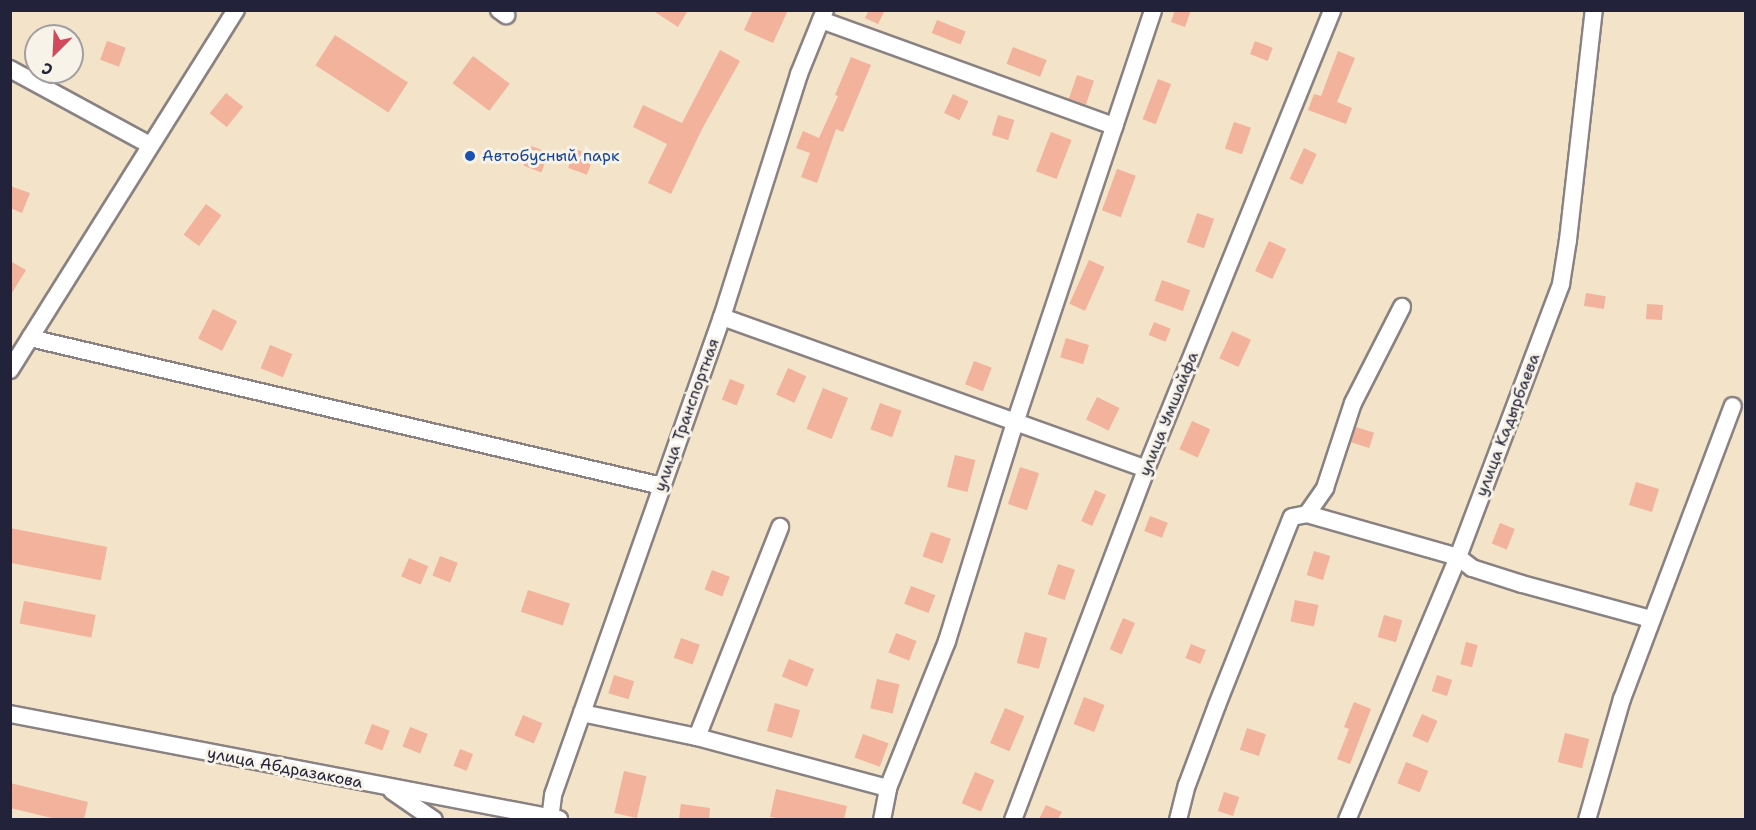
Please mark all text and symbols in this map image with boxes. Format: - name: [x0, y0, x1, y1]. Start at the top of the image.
- north arrow: [24, 24, 84, 84]
- text: С: [39, 57, 56, 81]
- place label: Автобусный парк: [482, 146, 619, 166]
- marker: Автобусный парк: [463, 149, 477, 163]
- street label: улица Транспортная: [650, 336, 724, 494]
- street label: улица Умшайфа: [1135, 349, 1203, 479]
- street label: улица Кадырбаева: [1472, 351, 1544, 499]
- street label: улица Абдразакова: [206, 744, 364, 792]

